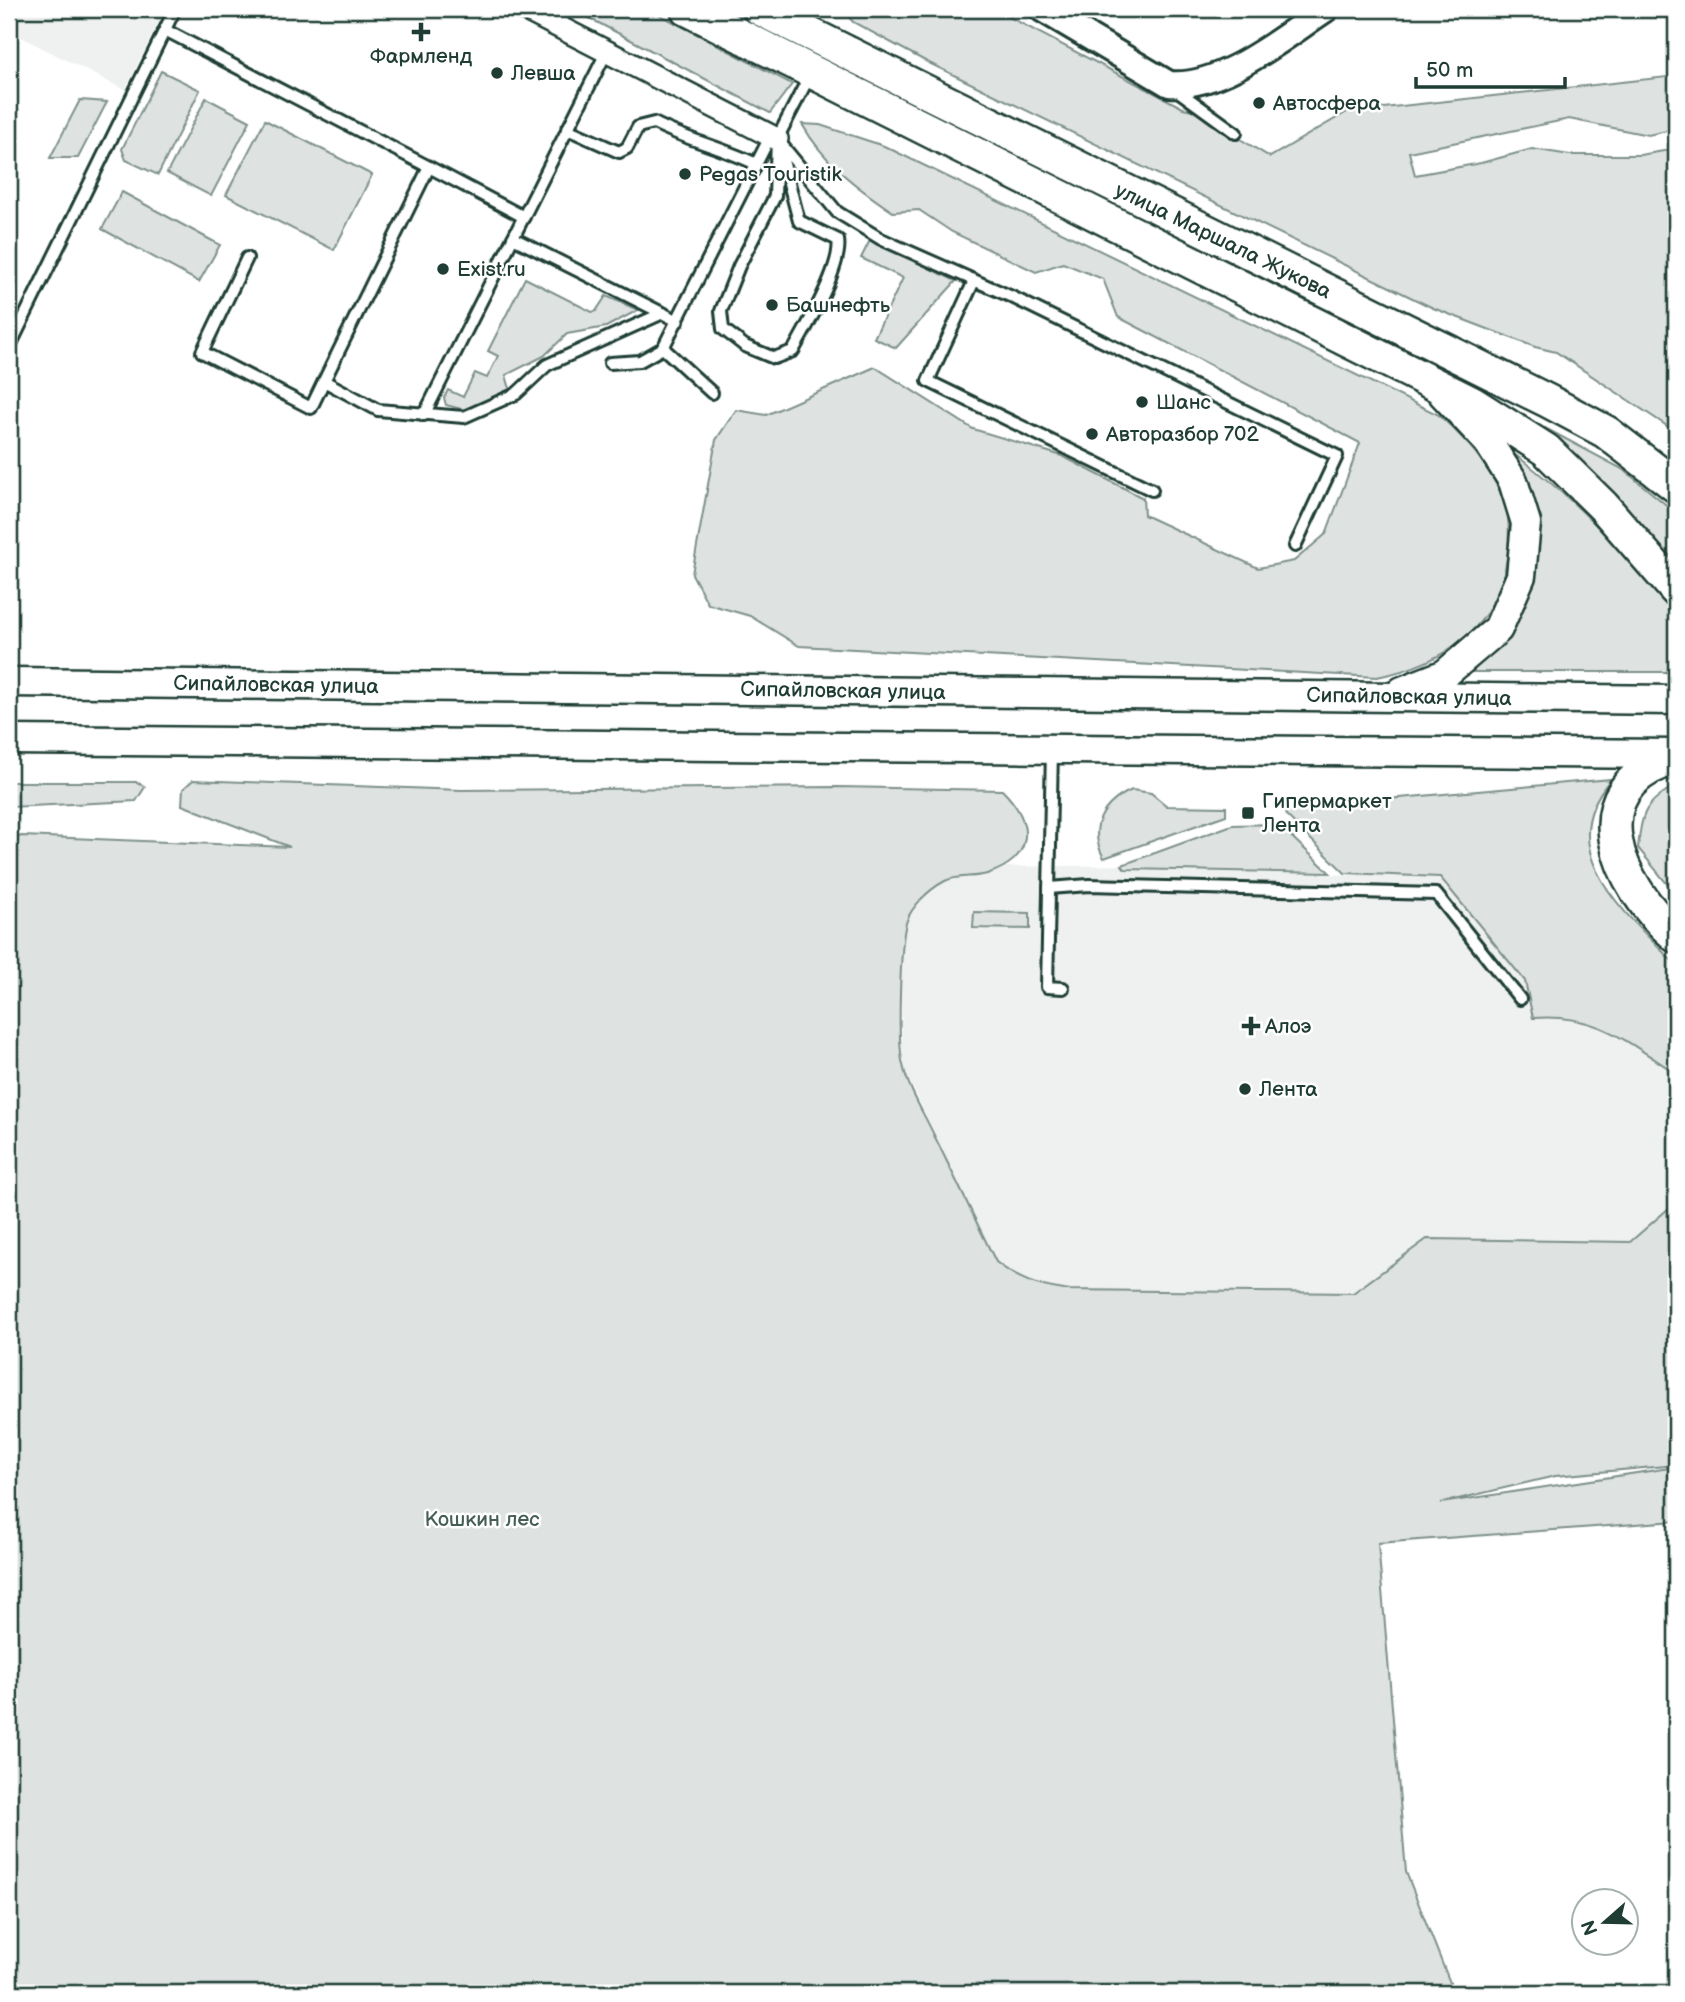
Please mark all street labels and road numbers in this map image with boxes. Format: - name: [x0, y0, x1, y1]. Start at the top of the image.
- street label: улица Маршала Жукова: [1111, 178, 1336, 305]
- street label: Сипайловская улица: [173, 671, 379, 699]
- street label: Сипайловская улица: [740, 677, 946, 705]
- street label: Сипайловская улица: [1306, 683, 1512, 711]

